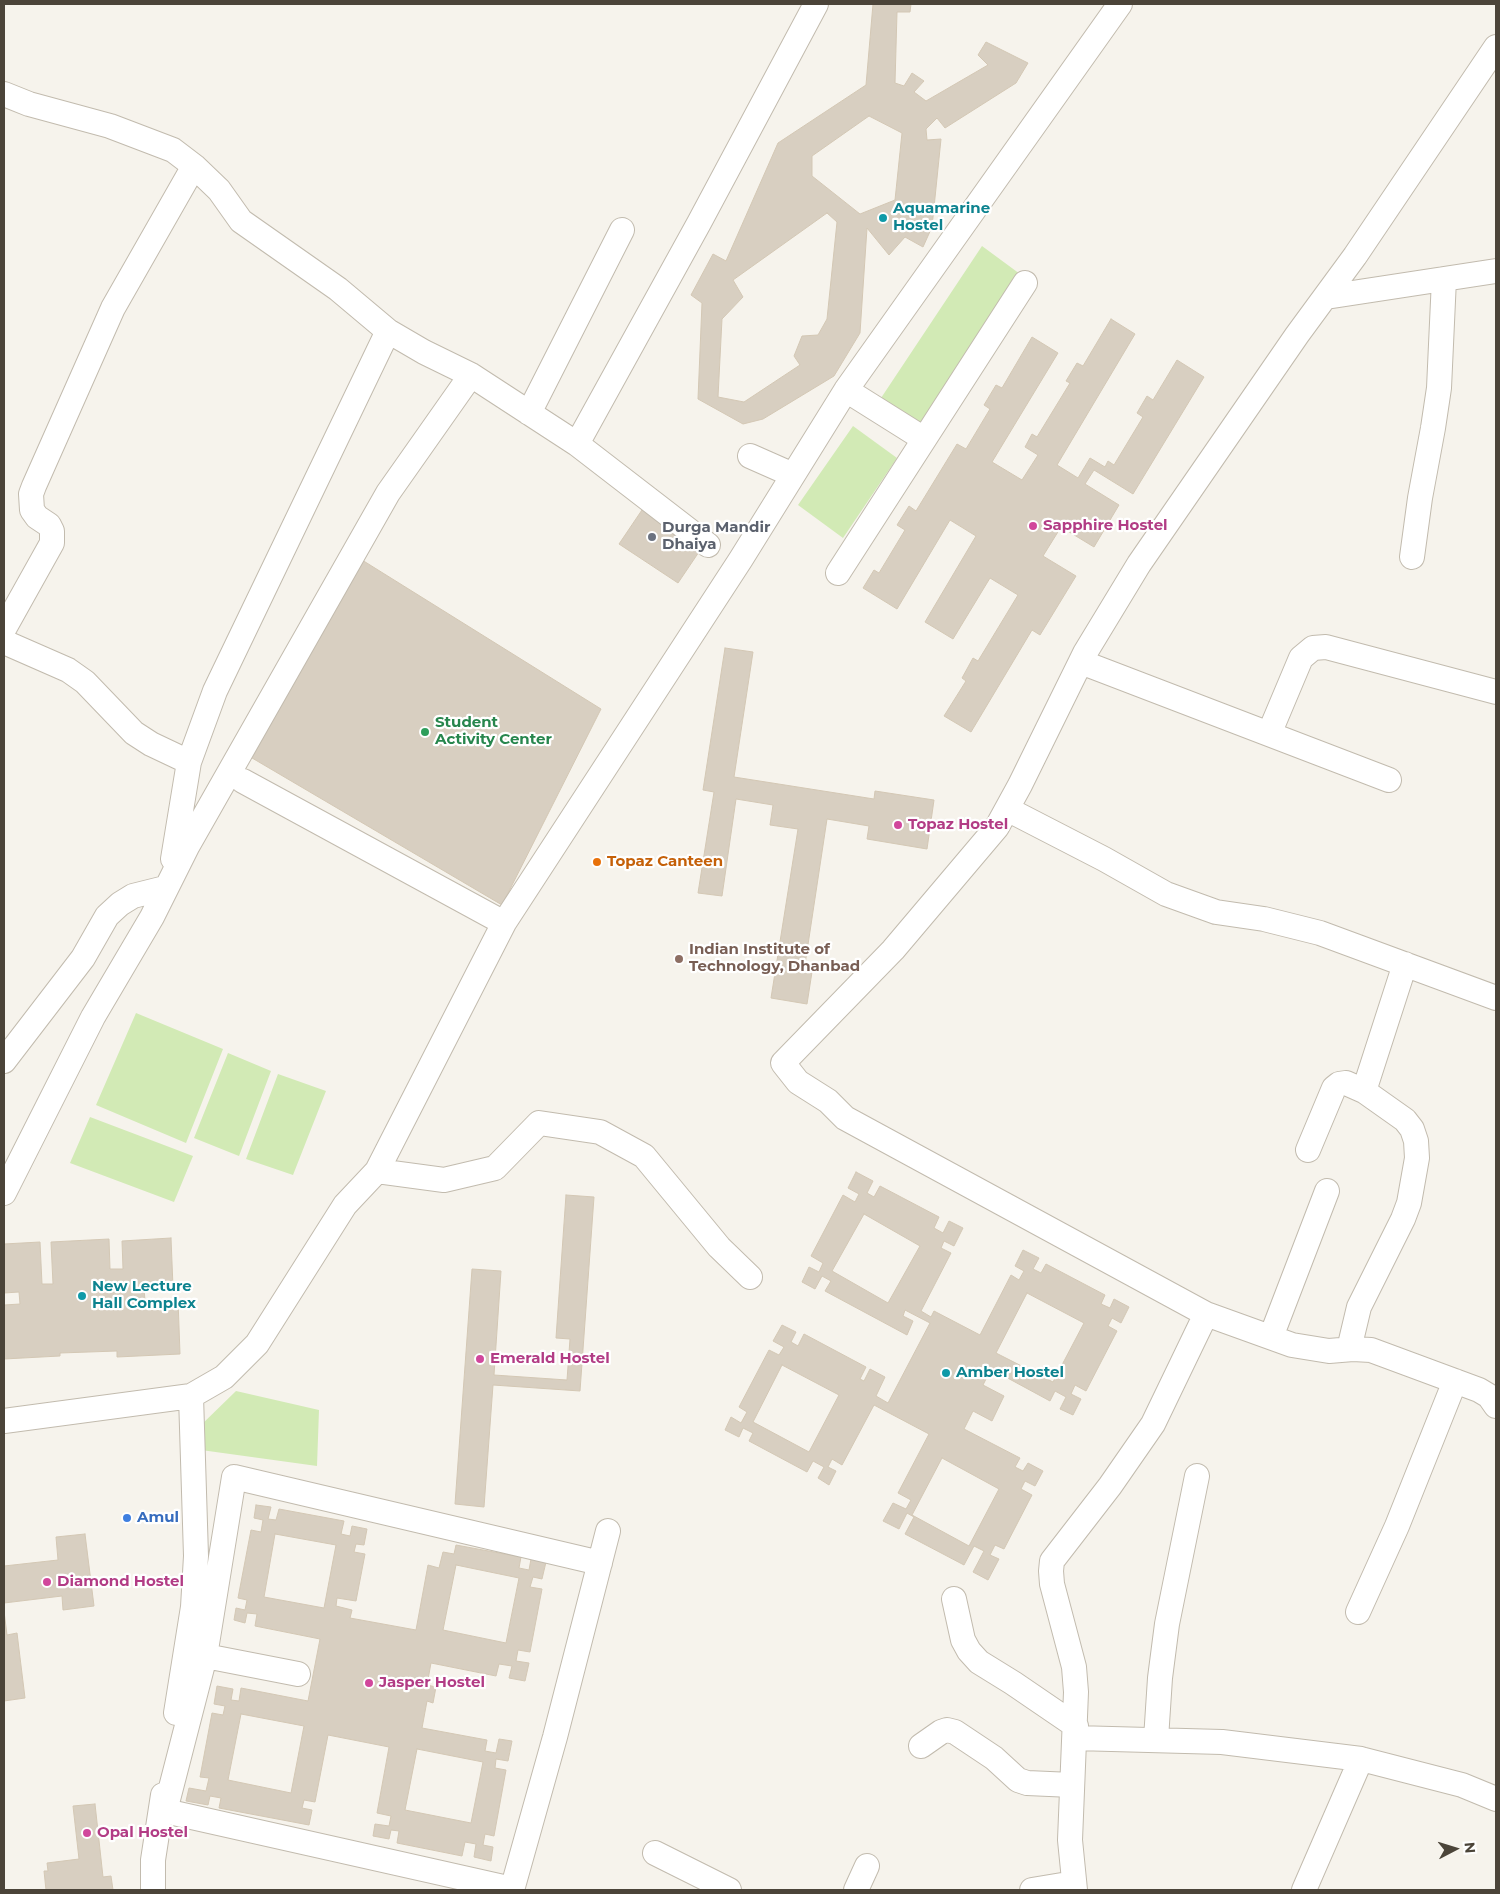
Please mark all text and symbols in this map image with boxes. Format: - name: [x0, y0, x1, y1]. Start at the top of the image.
- place label: Aquamarine Hostel: [893, 200, 990, 235]
- marker: Aquamarine Hostel: [877, 212, 889, 224]
- place label: Sapphire Hostel: [1043, 517, 1168, 535]
- place label: Durga Mandir Dhaiya: [662, 519, 770, 554]
- marker: Sapphire Hostel: [1027, 520, 1039, 532]
- marker: Durga Mandir Dhaiya: [646, 531, 658, 543]
- place label: Student Activity Center: [435, 714, 552, 749]
- marker: Student Activity Center: [419, 726, 431, 738]
- place label: Topaz Hostel: [908, 816, 1008, 834]
- marker: Topaz Hostel: [892, 819, 904, 831]
- place label: Topaz Canteen: [607, 853, 723, 871]
- marker: Topaz Canteen: [591, 856, 603, 868]
- place label: Indian Institute of Technology, Dhanbad: [689, 941, 860, 976]
- marker: Indian Institute of Technology, Dhanbad: [673, 953, 685, 965]
- place label: New Lecture Hall Complex: [92, 1278, 196, 1313]
- marker: New Lecture Hall Complex: [76, 1290, 88, 1302]
- place label: Emerald Hostel: [490, 1350, 610, 1368]
- marker: Emerald Hostel: [474, 1353, 486, 1365]
- place label: Amber Hostel: [956, 1364, 1064, 1382]
- marker: Amber Hostel: [940, 1367, 952, 1379]
- place label: Amul: [137, 1509, 179, 1527]
- marker: Amul: [121, 1512, 133, 1524]
- place label: Diamond Hostel: [57, 1573, 184, 1591]
- marker: Diamond Hostel: [41, 1576, 53, 1588]
- place label: Jasper Hostel: [379, 1674, 485, 1692]
- marker: Jasper Hostel: [363, 1677, 375, 1689]
- place label: Opal Hostel: [97, 1824, 188, 1842]
- north arrow: [1430, 1824, 1480, 1874]
- marker: Opal Hostel: [81, 1827, 93, 1839]
- text: N: [1460, 1841, 1479, 1854]

